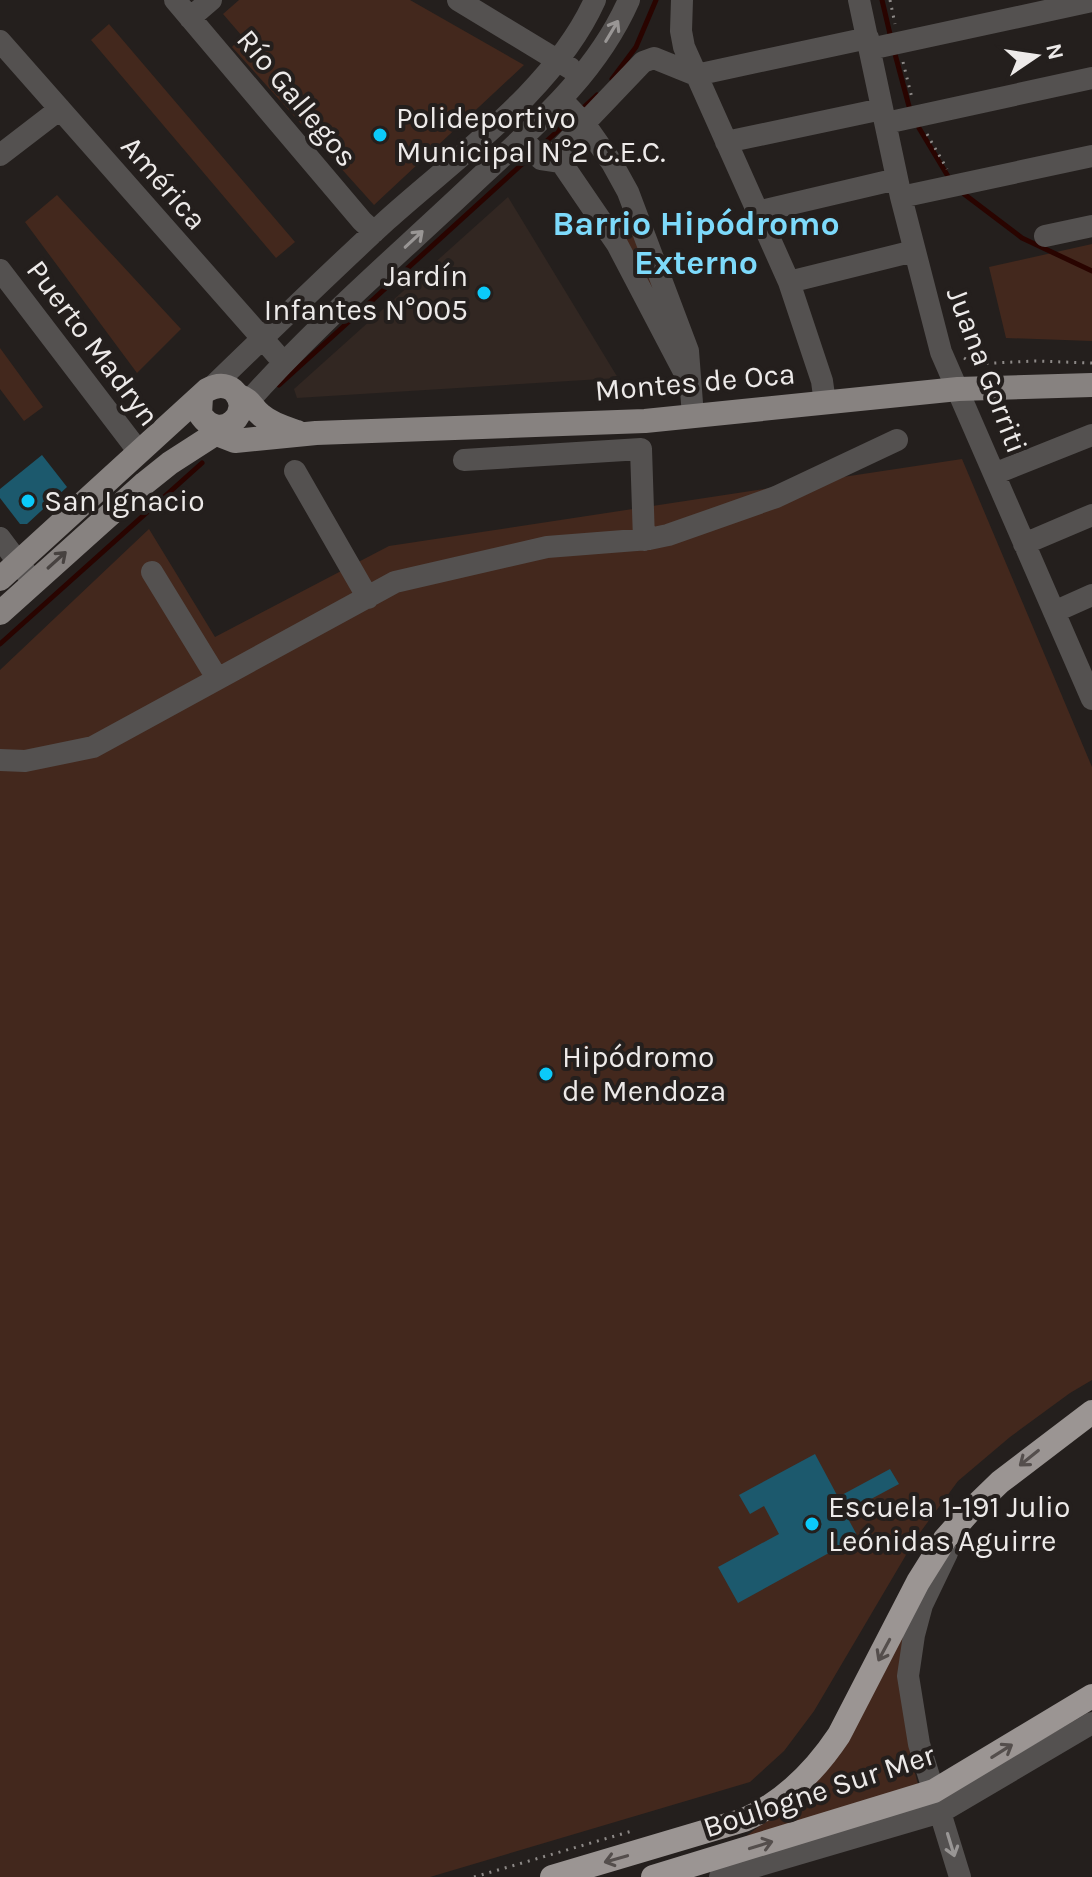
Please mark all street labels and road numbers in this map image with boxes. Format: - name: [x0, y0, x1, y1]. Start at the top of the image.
- street label: Río Gallegos: [229, 22, 365, 174]
- street label: América: [114, 129, 214, 237]
- street label: Puerto Madryn: [19, 253, 167, 433]
- street label: Juana Gorriti: [939, 282, 1035, 458]
- street label: Montes de Oca: [593, 355, 797, 409]
- street label: Boulogne Sur Mer: [699, 1737, 940, 1845]

